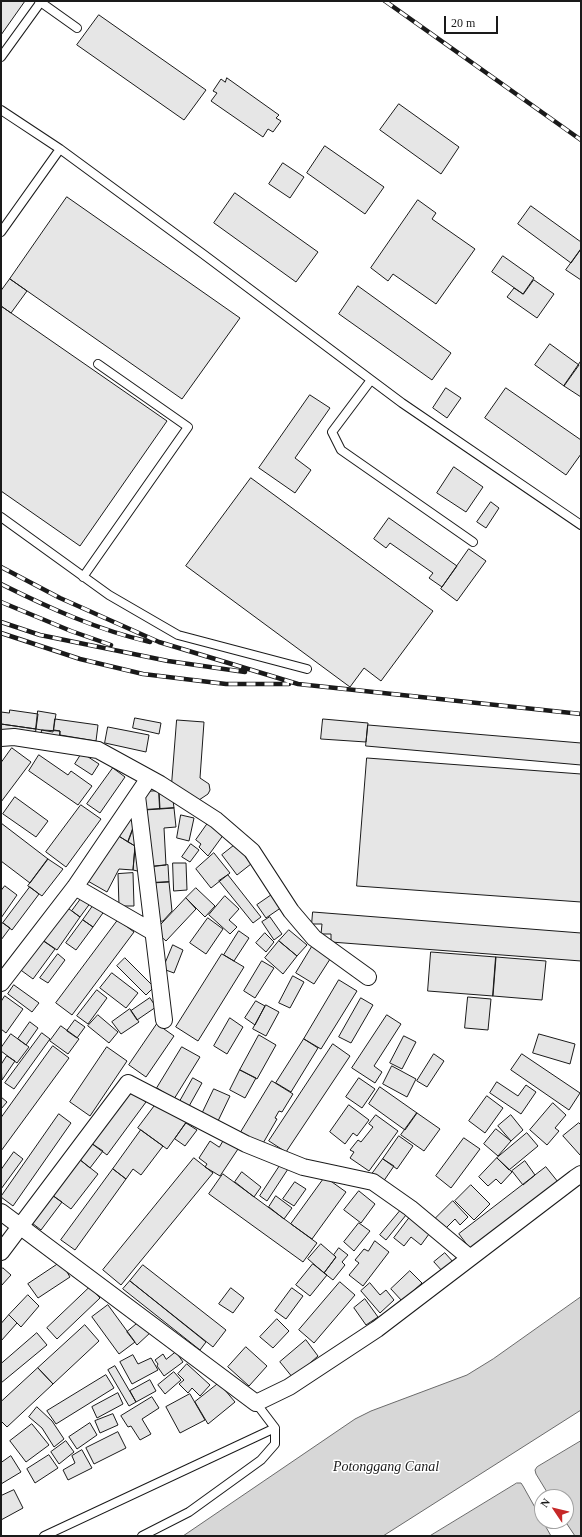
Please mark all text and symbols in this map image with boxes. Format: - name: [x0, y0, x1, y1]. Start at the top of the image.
- scale bar: [446, 8, 500, 34]
- text: 20 m: [451, 16, 475, 30]
- water label: Potonggang Canal: [327, 1459, 445, 1475]
- north arrow: [534, 1489, 574, 1529]
- text: N: [538, 1496, 552, 1509]

